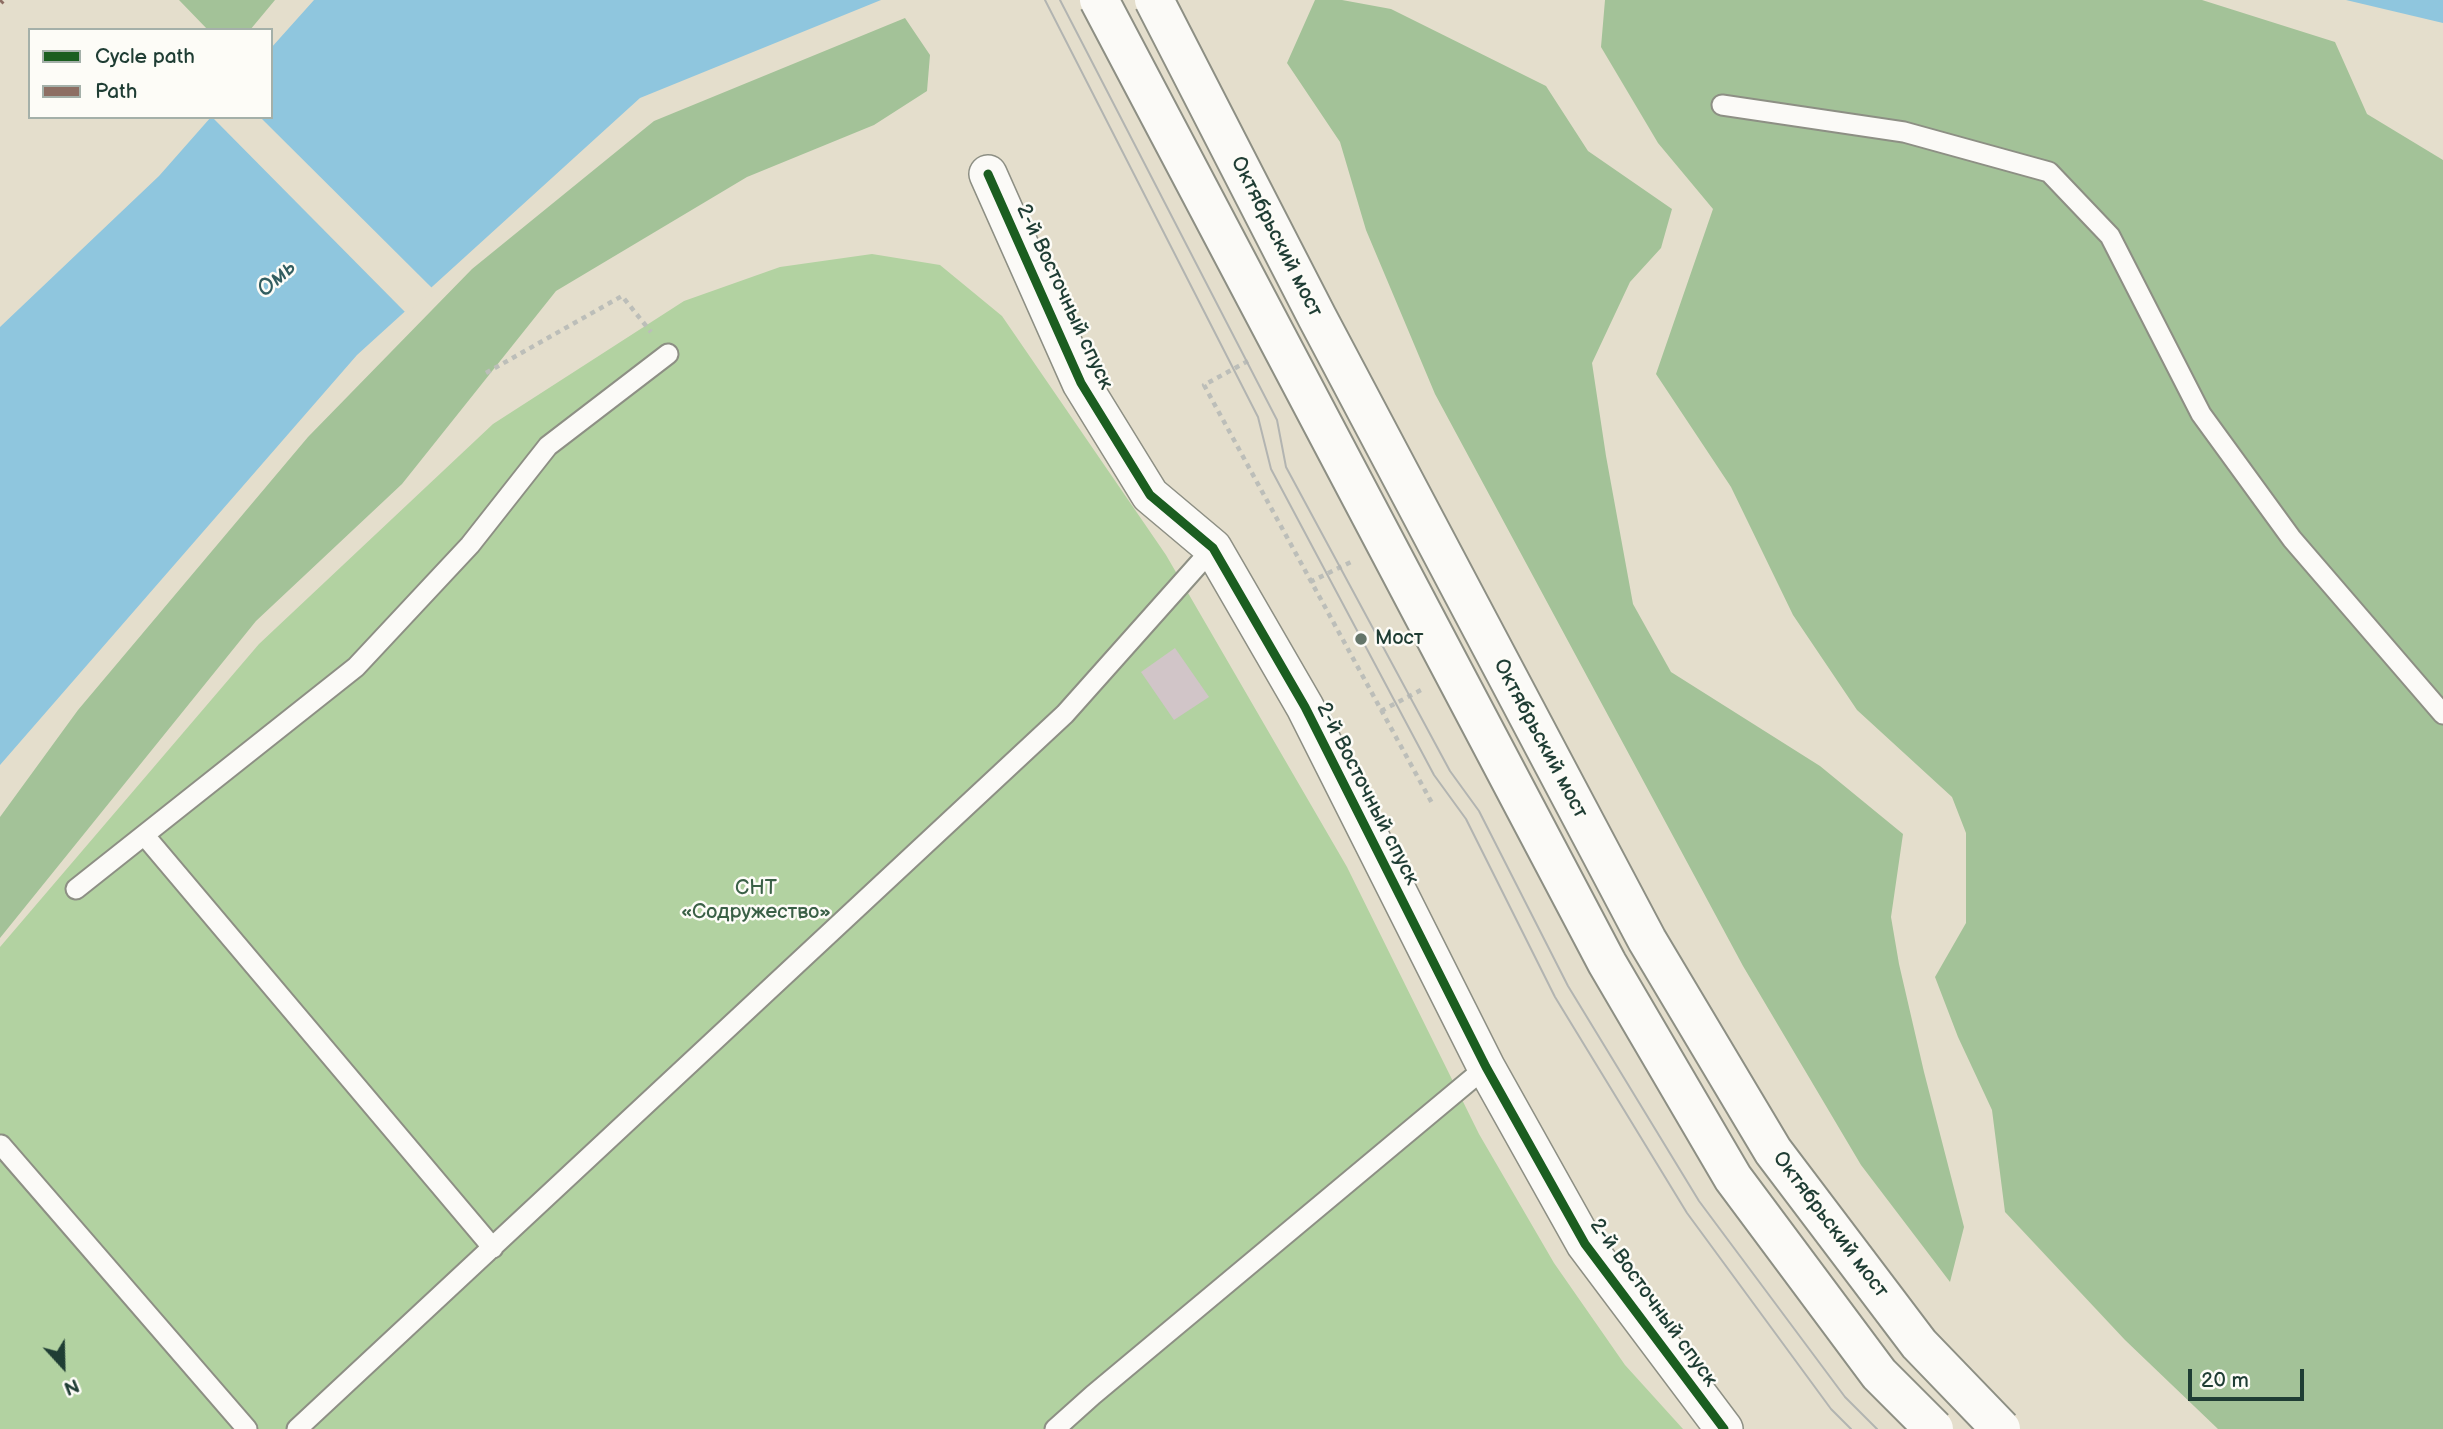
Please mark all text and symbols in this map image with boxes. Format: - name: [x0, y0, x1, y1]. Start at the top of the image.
- legend: [28, 28, 273, 119]
- text: Cycle path: [95, 44, 195, 69]
- text: Path: [95, 79, 137, 104]
- street label: Октябрьский мост: [1225, 152, 1327, 322]
- street label: 2-й Восточный спуск: [1010, 200, 1118, 394]
- water label: Омь: [252, 254, 302, 304]
- place label: Мост: [1375, 626, 1424, 652]
- marker: Мост: [1353, 631, 1369, 647]
- street label: Октябрьский мост: [1487, 655, 1593, 823]
- street label: 2-й Восточный спуск: [1310, 698, 1424, 890]
- park label: СНТ «Содружество»: [681, 876, 831, 926]
- street label: Октябрьский мост: [1767, 1147, 1893, 1303]
- street label: 2-й Восточный спуск: [1584, 1214, 1722, 1392]
- north arrow: [28, 1331, 98, 1401]
- scale bar: [2191, 1356, 2306, 1400]
- text: 20 m: [2201, 1368, 2249, 1393]
- text: N: [60, 1373, 82, 1399]

